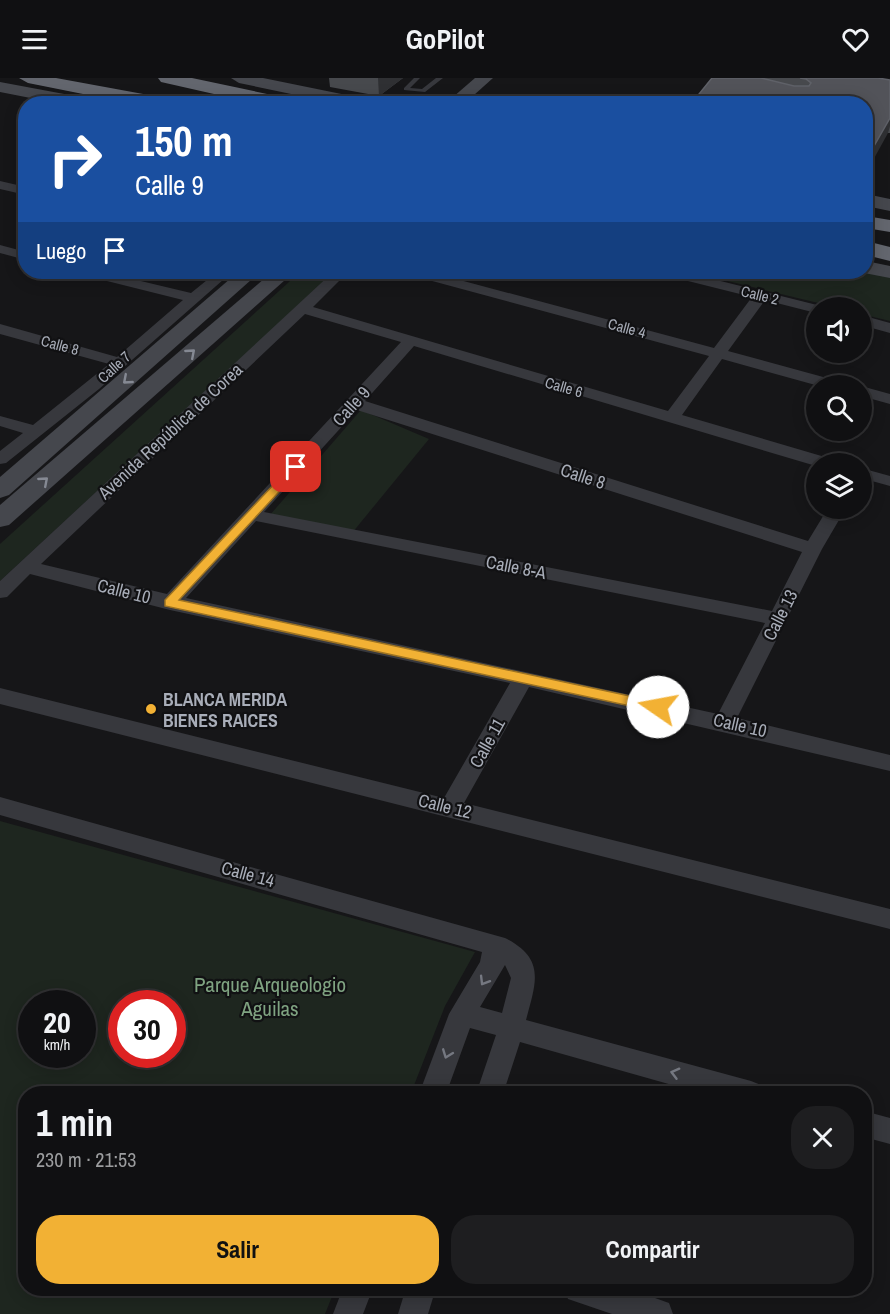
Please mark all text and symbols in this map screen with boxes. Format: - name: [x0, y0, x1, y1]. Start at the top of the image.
- text: GoPilot: [406, 21, 484, 57]
- icon: menu: [18, 23, 51, 56]
- icon: heart: [839, 23, 872, 56]
- text: 150 m: [135, 113, 233, 169]
- icon: right: [36, 120, 114, 198]
- text: Calle 9: [135, 167, 204, 203]
- icon: arrive: [98, 234, 131, 267]
- text: Luego: [36, 236, 86, 266]
- street label: Calle 2: [739, 280, 781, 310]
- map controls: [806, 297, 872, 519]
- button: sound: [806, 297, 872, 363]
- street label: Calle 4: [606, 313, 648, 343]
- street label: Calle 8: [39, 330, 81, 360]
- street label: Calle 7: [93, 346, 135, 388]
- one-way arrow: [184, 349, 195, 360]
- street label: Avenida República de Corea: [92, 357, 248, 505]
- street label: Calle 6: [543, 372, 585, 402]
- one-way arrow: [123, 373, 134, 384]
- button: search: [806, 375, 872, 441]
- street label: Calle 9: [326, 381, 376, 431]
- pin: [270, 441, 321, 492]
- icon: arrive: [279, 450, 312, 483]
- button: layers: [806, 453, 872, 519]
- street label: Calle 8: [557, 457, 609, 495]
- one-way arrow: [37, 477, 48, 488]
- street label: Calle 8-A: [484, 549, 548, 585]
- street label: Calle 10: [95, 572, 153, 610]
- street label: Calle 13: [757, 585, 803, 645]
- position arrow: [626, 675, 690, 739]
- place label: BLANCA MERIDA BIENES RAICES: [163, 687, 287, 733]
- marker: BLANCA MERIDA BIENES RAICES: [144, 702, 158, 716]
- street label: Calle 10: [711, 707, 769, 743]
- street label: Calle 11: [463, 713, 511, 772]
- street label: Calle 12: [416, 787, 474, 825]
- street label: Calle 14: [219, 855, 277, 893]
- park label: Parque Arqueologio Aguilas: [194, 970, 346, 1023]
- one-way arrow: [479, 975, 491, 985]
- speed limit sign: 30: [108, 990, 186, 1068]
- text: 20: [43, 1002, 71, 1042]
- text: km/h: [44, 1034, 70, 1055]
- one-way arrow: [442, 1048, 454, 1059]
- one-way arrow: [670, 1067, 680, 1080]
- text: 1 min: [36, 1099, 113, 1147]
- button: close: [791, 1106, 854, 1169]
- text: 230 m · 21:53: [36, 1146, 136, 1173]
- button: Salir: [36, 1215, 439, 1284]
- button: Compartir: [451, 1215, 854, 1284]

